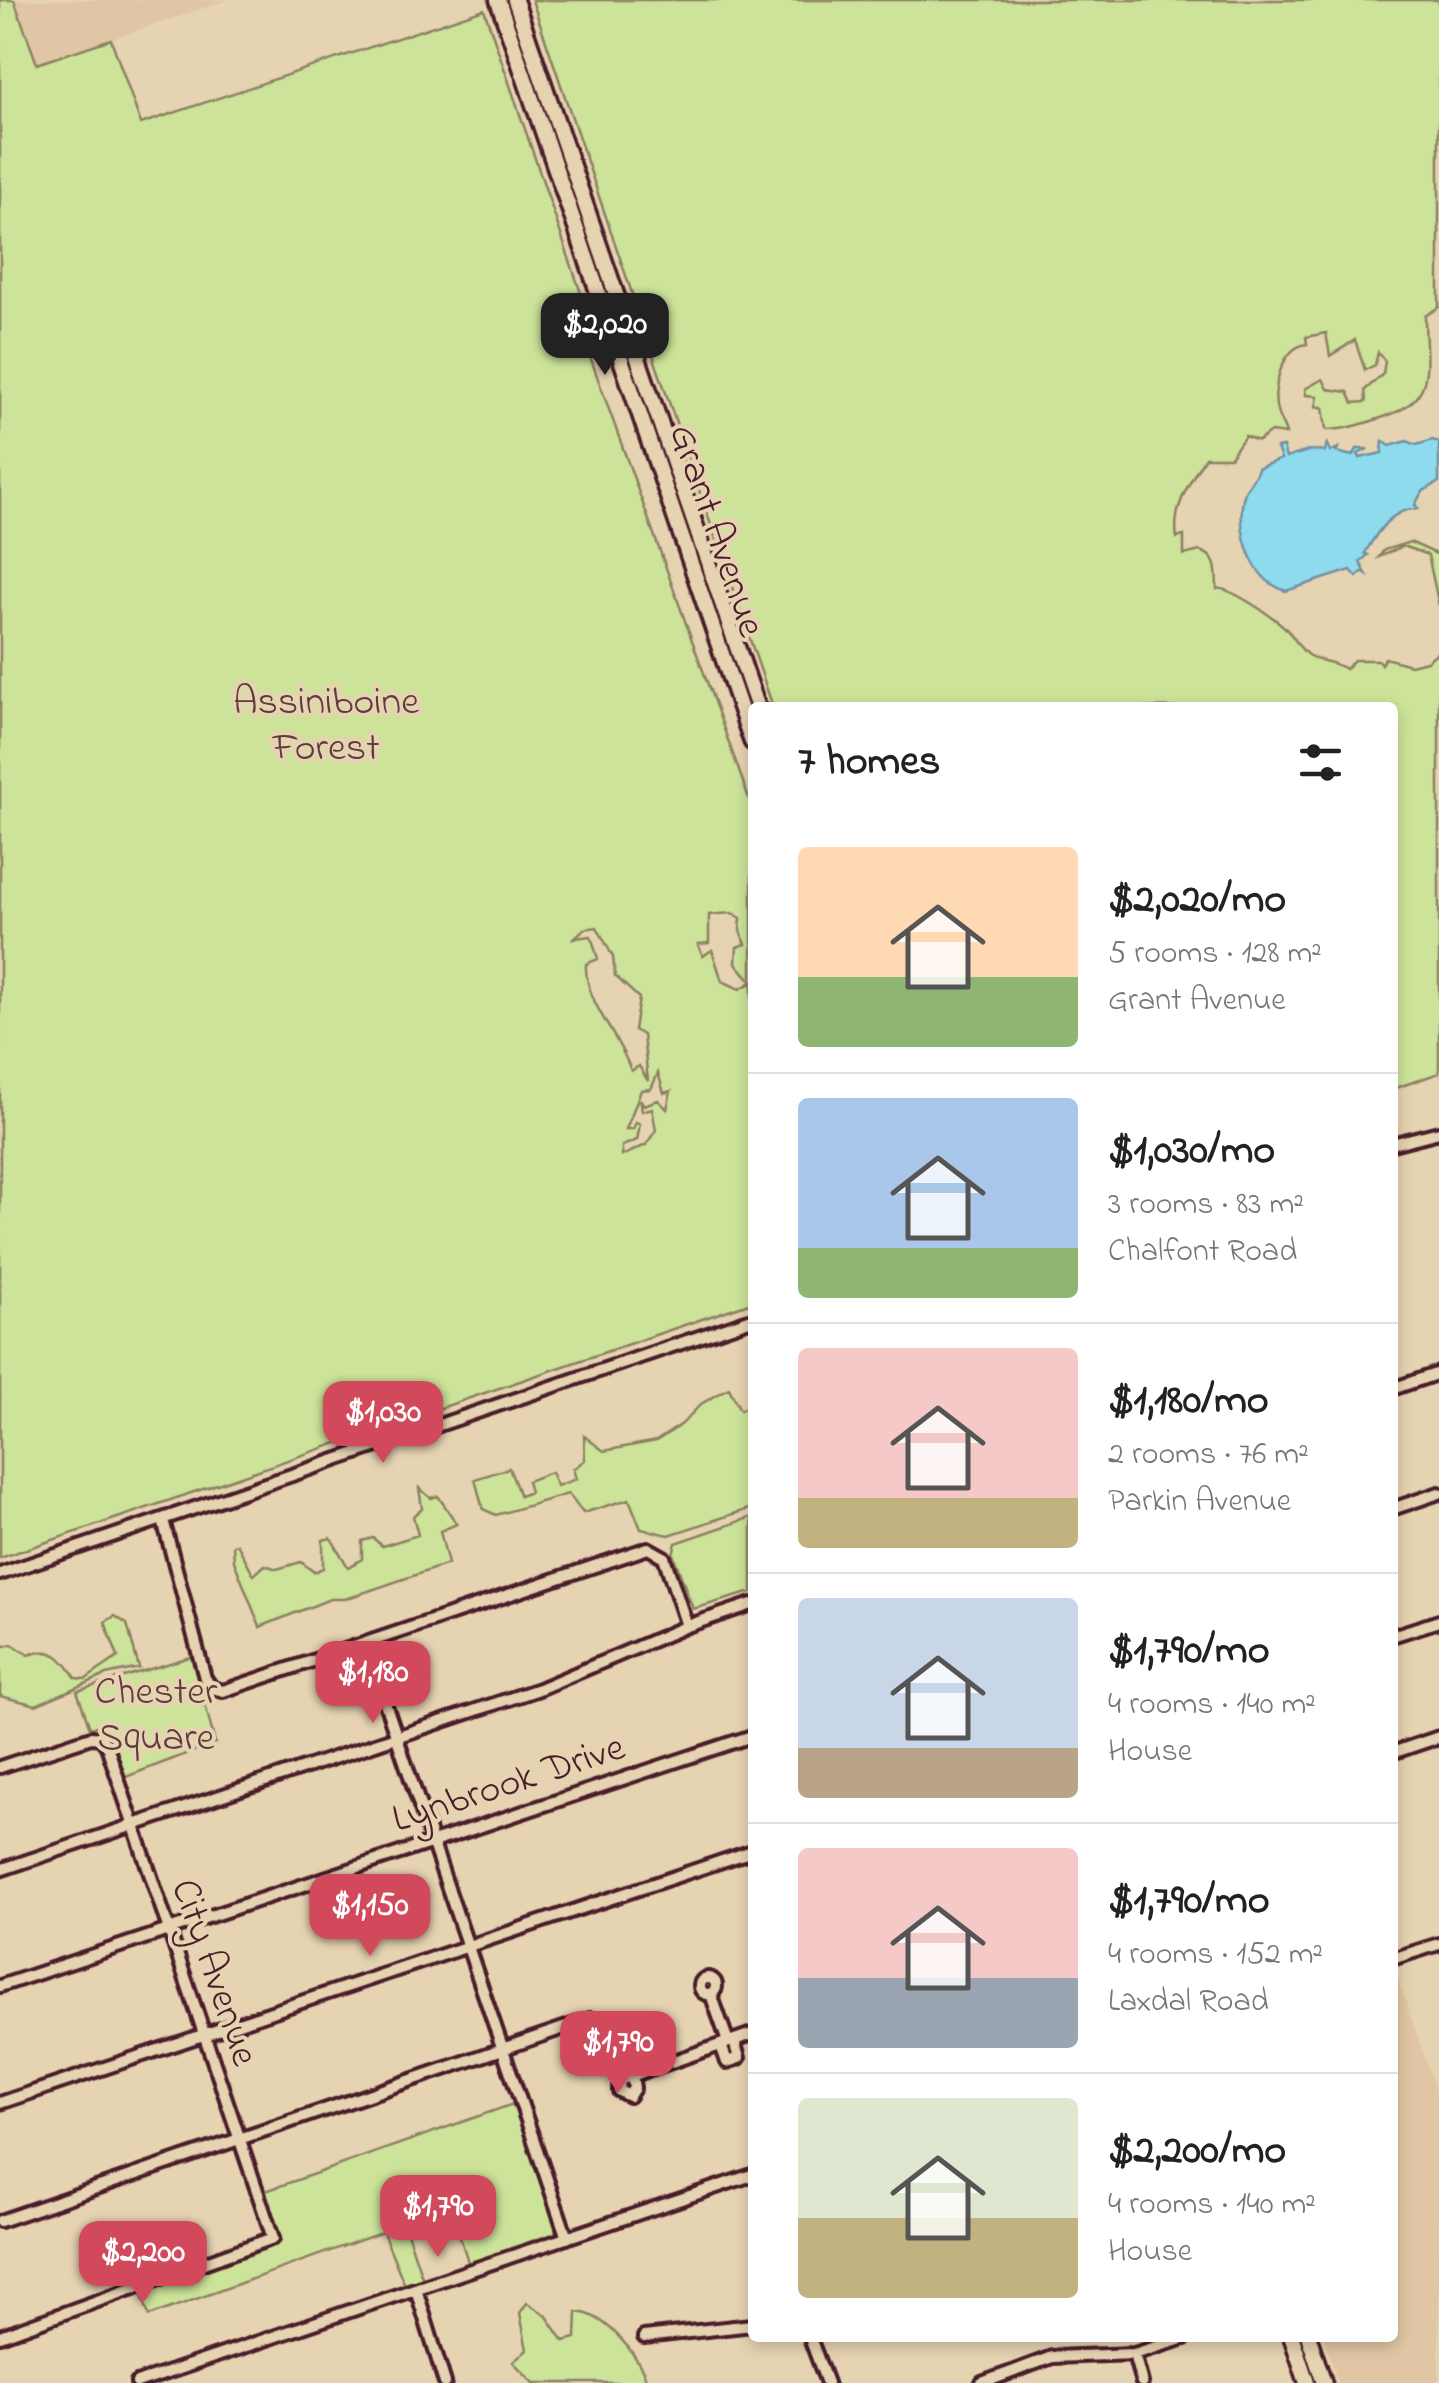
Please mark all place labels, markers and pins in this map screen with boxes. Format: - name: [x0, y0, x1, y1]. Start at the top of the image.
- pin: $2,020: [524, 293, 686, 378]
- pin: $1,030: [302, 1381, 464, 1466]
- pin: $1,180: [292, 1641, 454, 1726]
- pin: $1,150: [289, 1874, 451, 1959]
- pin: $1,790: [537, 2011, 699, 2096]
- pin: $1,790: [357, 2175, 519, 2260]
- pin: $2,200: [62, 2221, 224, 2306]

